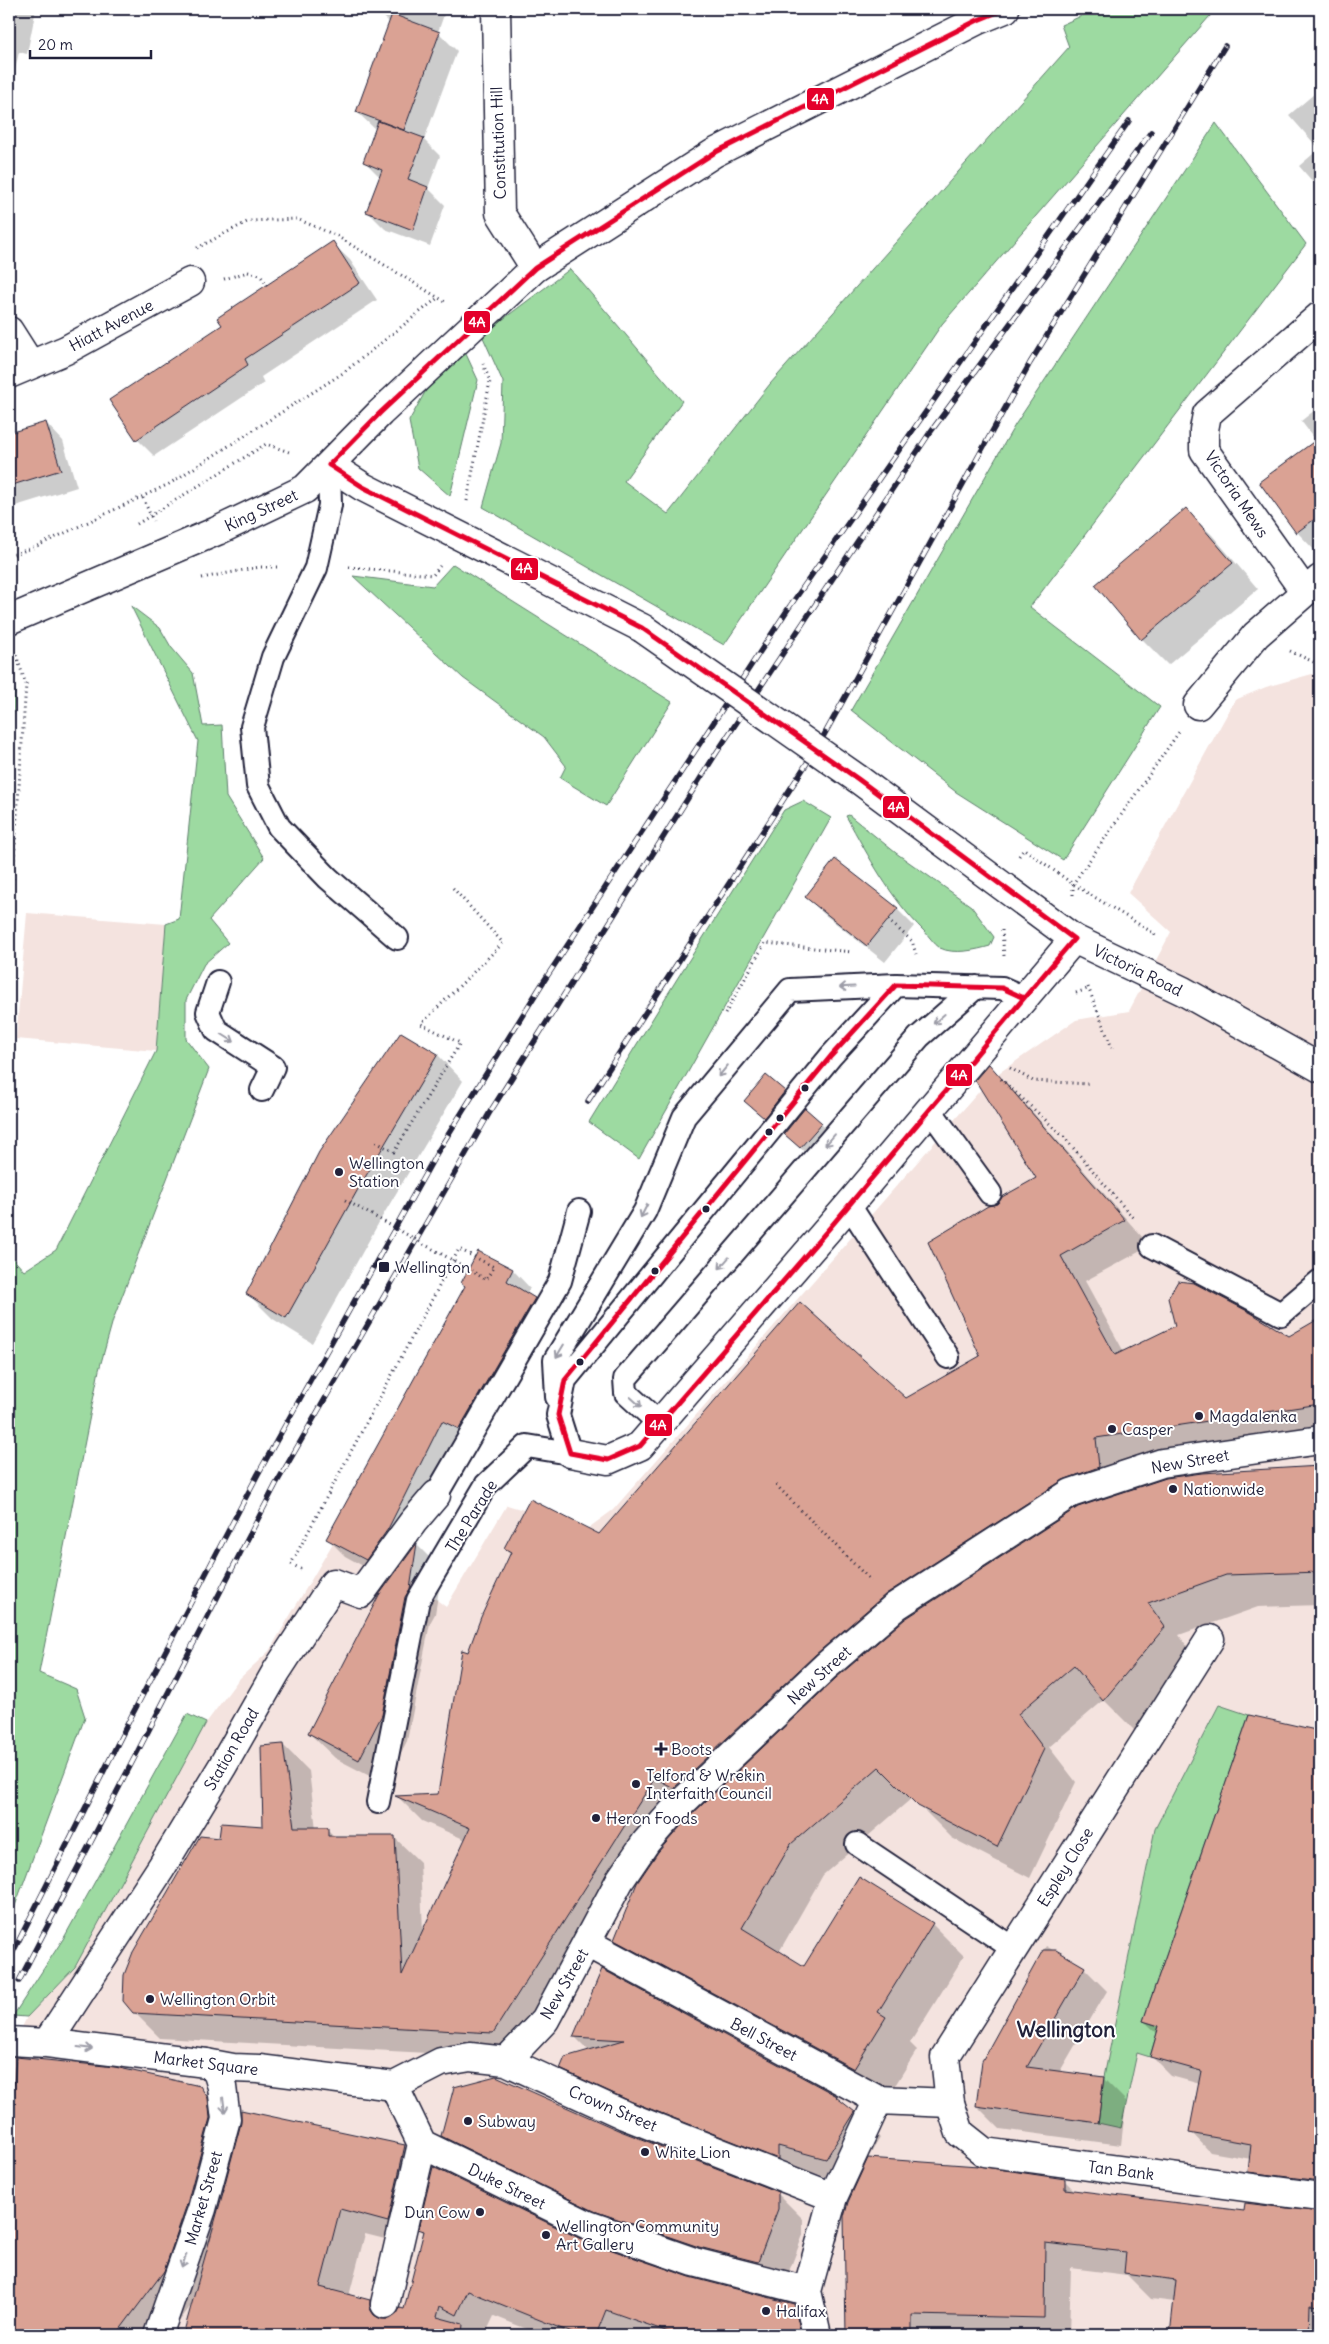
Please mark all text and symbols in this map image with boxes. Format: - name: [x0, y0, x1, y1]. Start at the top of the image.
- scale bar: [30, 28, 151, 60]
- text: 20 m: [38, 35, 73, 54]
- street label: Constitution Hill: [486, 86, 510, 200]
- line badge: 4A: [806, 87, 835, 111]
- text: 4A: [811, 90, 829, 108]
- street label: Hiatt Avenue: [65, 294, 157, 356]
- line badge: 4A: [463, 310, 491, 334]
- text: 4A: [468, 313, 486, 331]
- street label: Victoria Mews: [1201, 447, 1273, 541]
- street label: King Street: [221, 484, 301, 536]
- line badge: 4A: [510, 557, 539, 581]
- text: 4A: [515, 559, 533, 577]
- line badge: 4A: [882, 795, 910, 819]
- text: 4A: [887, 798, 905, 816]
- street label: Victoria Road: [1090, 940, 1186, 1000]
- one-way arrow: [839, 983, 855, 992]
- one-way arrow: [933, 1014, 946, 1025]
- one-way arrow: [221, 1033, 235, 1043]
- line badge: 4A: [945, 1063, 973, 1087]
- one-way arrow: [717, 1064, 728, 1077]
- text: 4A: [950, 1066, 968, 1084]
- unlabelled marker: [800, 1083, 810, 1093]
- unlabelled marker: [775, 1113, 785, 1123]
- unlabelled marker: [764, 1127, 774, 1137]
- one-way arrow: [824, 1133, 836, 1146]
- place label: Wellington Station: [349, 1153, 424, 1191]
- marker: Wellington Station: [333, 1166, 345, 1178]
- one-way arrow: [639, 1204, 649, 1219]
- unlabelled marker: [701, 1204, 711, 1214]
- one-way arrow: [718, 1256, 730, 1269]
- place label: Wellington: [395, 1257, 470, 1277]
- marker: Wellington: [377, 1260, 391, 1274]
- unlabelled marker: [650, 1266, 660, 1276]
- one-way arrow: [555, 1343, 565, 1357]
- unlabelled marker: [575, 1357, 585, 1367]
- one-way arrow: [630, 1396, 643, 1408]
- place label: Magdalenka: [1209, 1406, 1297, 1426]
- marker: Magdalenka: [1193, 1410, 1205, 1422]
- line badge: 4A: [644, 1413, 673, 1437]
- text: 4A: [649, 1416, 667, 1434]
- place label: Casper: [1122, 1419, 1174, 1439]
- marker: Casper: [1106, 1423, 1118, 1435]
- street label: New Street: [1150, 1444, 1231, 1478]
- street label: The Parade: [441, 1476, 501, 1556]
- place label: Nationwide: [1183, 1479, 1264, 1499]
- marker: Nationwide: [1167, 1483, 1179, 1495]
- street label: New Street: [783, 1641, 855, 1709]
- street label: Station Road: [199, 1704, 263, 1794]
- place label: Boots: [671, 1739, 712, 1759]
- marker: Boots: [655, 1743, 667, 1755]
- place label: Telford & Wrekin Interfaith Council: [646, 1765, 772, 1803]
- marker: Telford & Wrekin Interfaith Council: [630, 1778, 642, 1790]
- place label: Heron Foods: [606, 1808, 697, 1828]
- marker: Heron Foods: [590, 1812, 602, 1824]
- street label: Espley Close: [1033, 1824, 1097, 1910]
- street label: New Street: [536, 1944, 593, 2023]
- place label: Wellington Orbit: [160, 1989, 276, 2009]
- marker: Wellington Orbit: [144, 1993, 156, 2005]
- street label: Bell Street: [727, 2013, 801, 2065]
- district label: Wellington: [1017, 2016, 1115, 2043]
- one-way arrow: [76, 2043, 92, 2053]
- street label: Market Square: [153, 2047, 259, 2079]
- street label: Crown Street: [566, 2080, 661, 2136]
- one-way arrow: [219, 2097, 229, 2113]
- place label: Subway: [478, 2111, 536, 2131]
- marker: Subway: [462, 2115, 474, 2127]
- place label: White Lion: [655, 2142, 731, 2162]
- marker: White Lion: [639, 2146, 651, 2158]
- street label: Market Street: [180, 2148, 226, 2247]
- street label: Tan Bank: [1087, 2156, 1155, 2184]
- street label: Duke Street: [465, 2159, 550, 2214]
- place label: Dun Cow: [404, 2202, 470, 2222]
- marker: Dun Cow: [474, 2206, 486, 2218]
- place label: Wellington Community Art Gallery: [556, 2216, 719, 2254]
- marker: Wellington Community Art Gallery: [540, 2229, 552, 2241]
- one-way arrow: [179, 2253, 188, 2269]
- place label: Halifax: [776, 2301, 826, 2321]
- marker: Halifax: [760, 2305, 772, 2317]

